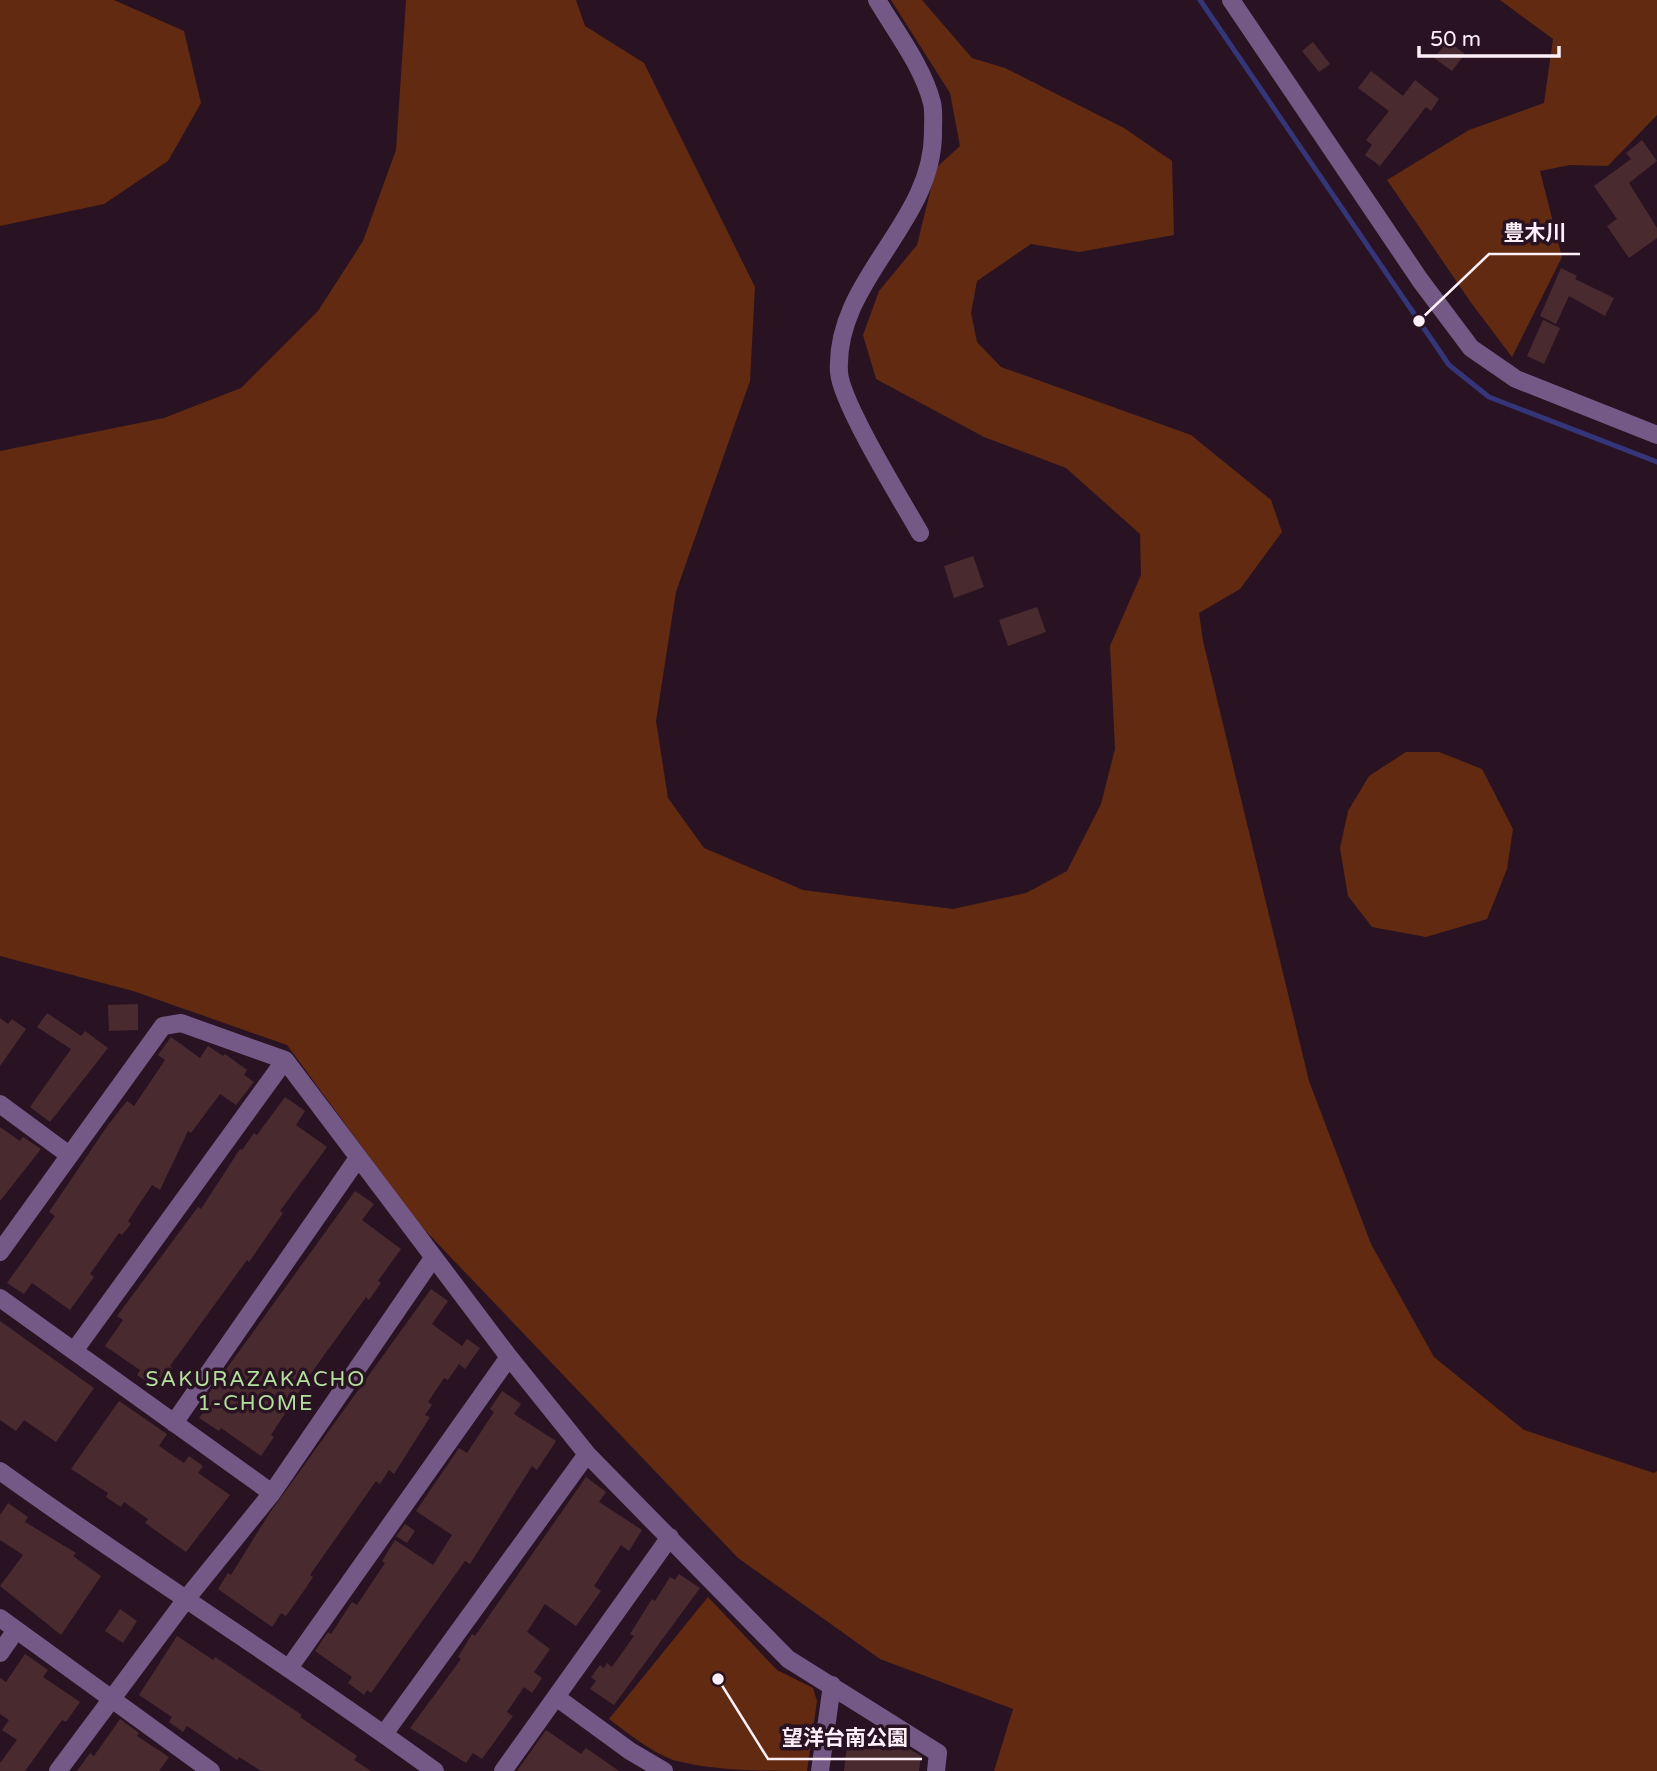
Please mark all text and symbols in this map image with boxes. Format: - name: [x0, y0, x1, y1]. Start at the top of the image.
- scale bar: [1419, 14, 1559, 58]
- text: 50 m: [1430, 27, 1481, 52]
- callout: 豊木川: [1489, 212, 1580, 254]
- text: 豊木川: [1504, 221, 1567, 246]
- district label: SAKURAZAKACHO 1-CHOME: [146, 1367, 366, 1416]
- callout: 望洋台南公園: [768, 1717, 922, 1759]
- text: 望洋台南公園: [782, 1726, 908, 1751]

